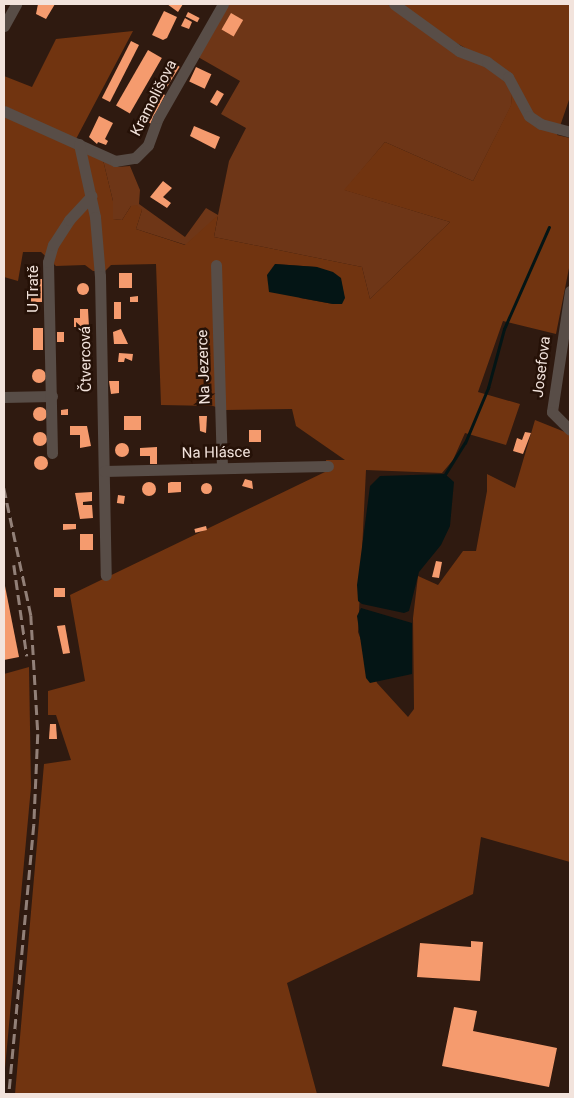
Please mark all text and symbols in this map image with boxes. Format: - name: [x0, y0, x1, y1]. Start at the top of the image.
- street label: Kramolišova: [127, 57, 181, 139]
- street label: U Tratě: [25, 265, 43, 313]
- street label: Čtvercová: [76, 326, 96, 392]
- street label: Na Jezerce: [194, 329, 214, 405]
- street label: Josefova: [529, 335, 555, 399]
- street label: Na Hlásce: [182, 443, 250, 463]

